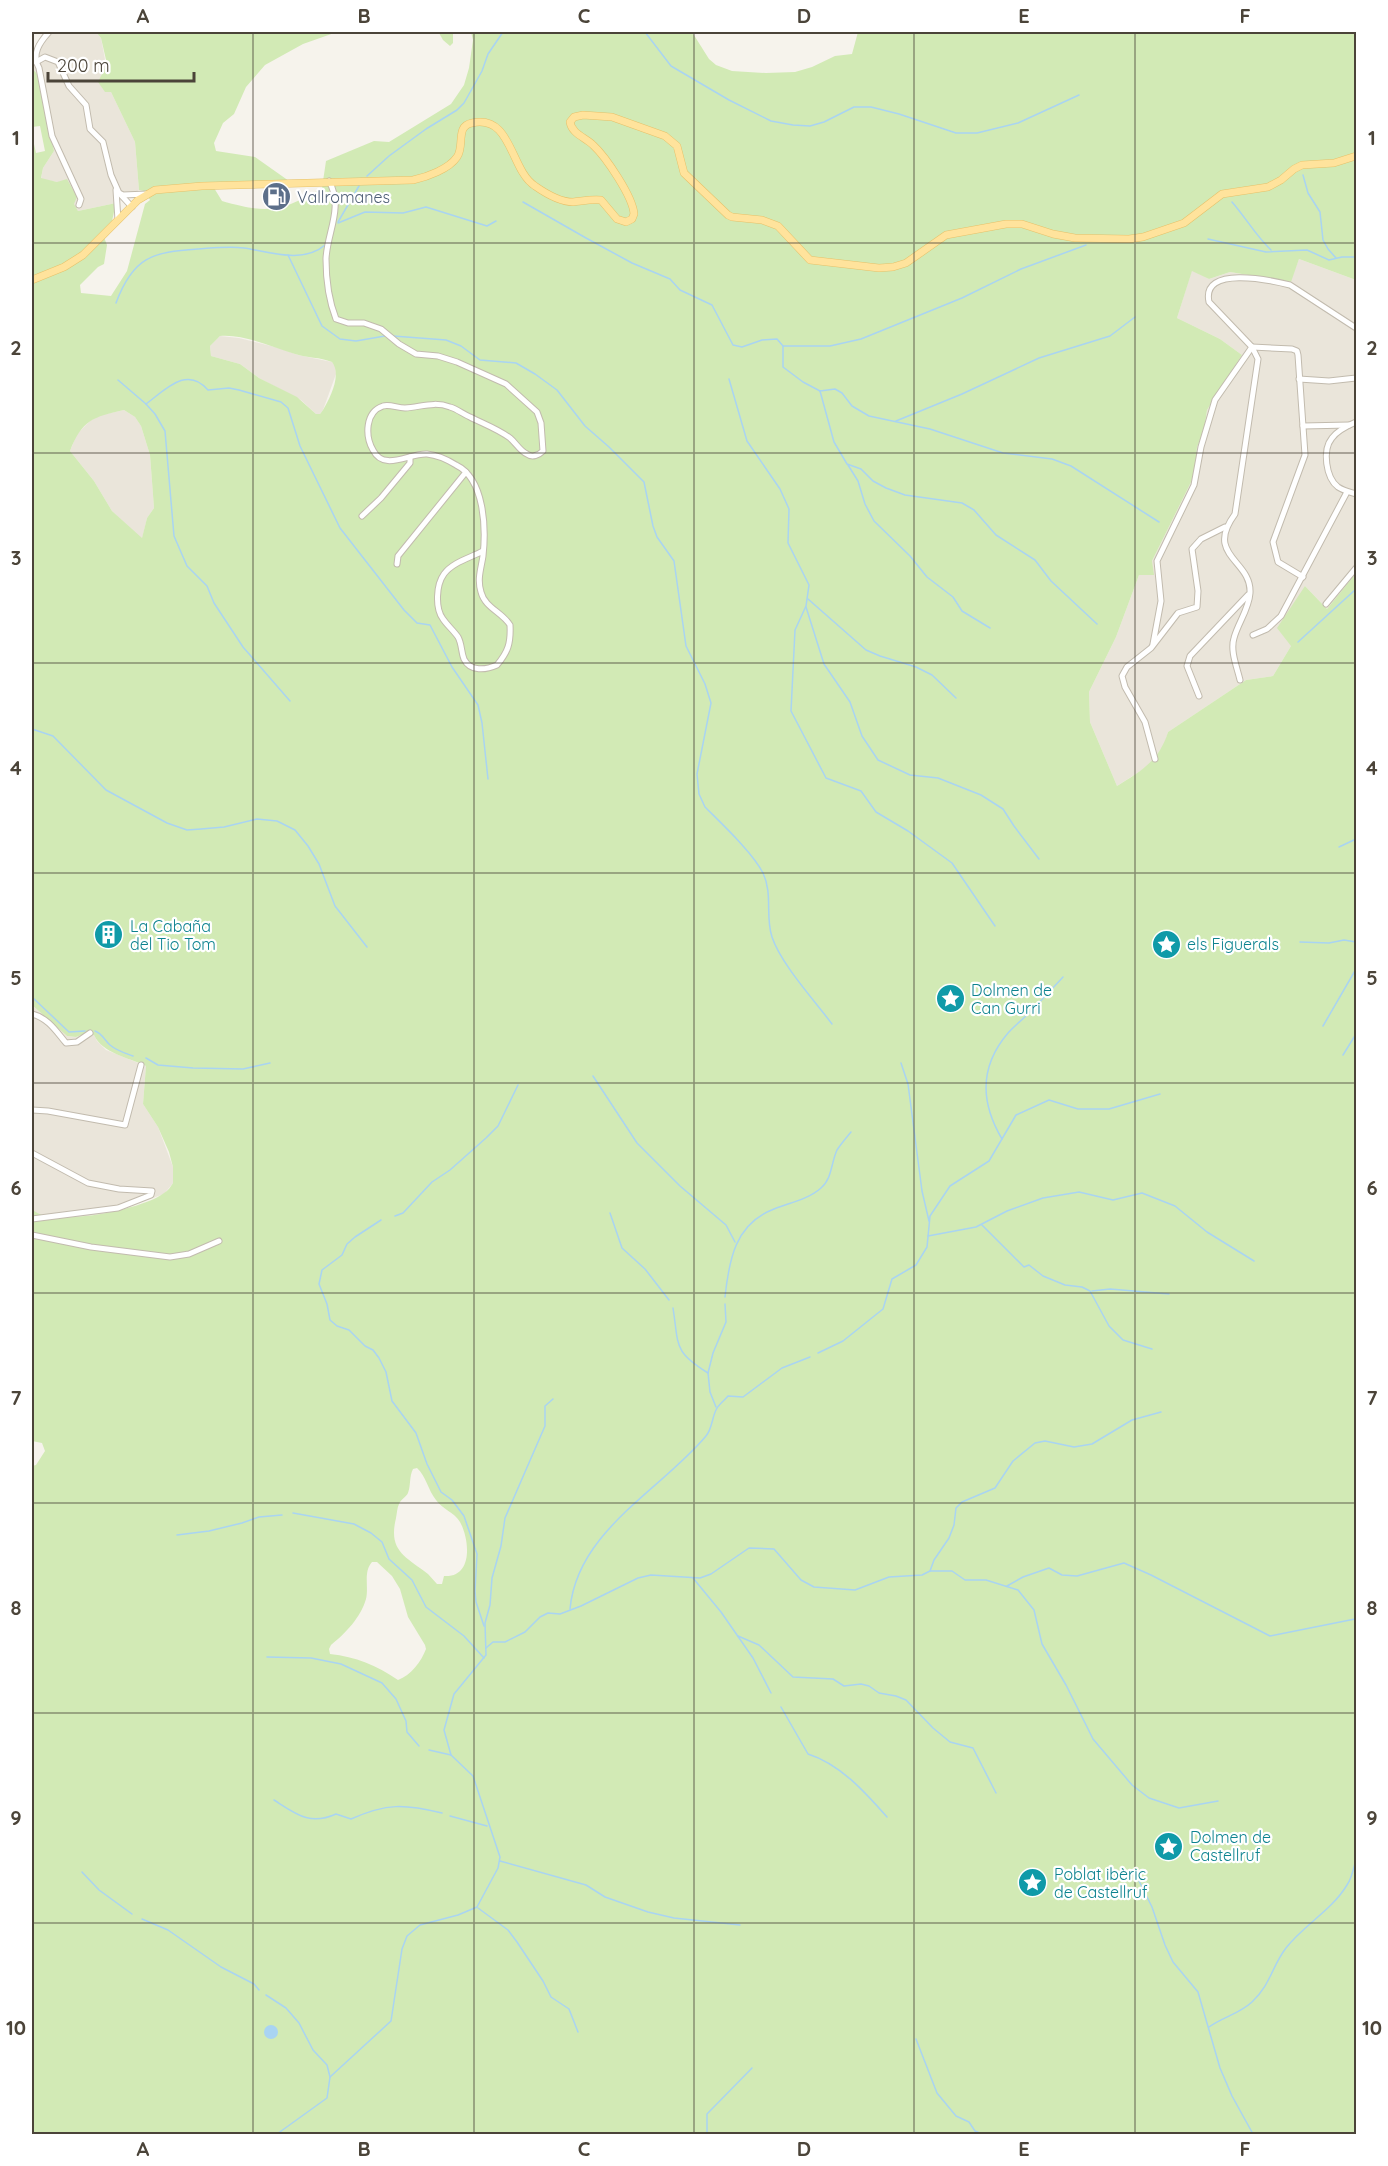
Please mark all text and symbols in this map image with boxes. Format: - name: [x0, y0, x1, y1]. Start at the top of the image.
- text: A: [137, 3, 150, 28]
- text: B: [357, 3, 371, 28]
- text: C: [578, 3, 591, 28]
- text: D: [797, 3, 811, 28]
- text: E: [1018, 3, 1030, 28]
- text: F: [1239, 3, 1251, 28]
- scale bar: [48, 45, 194, 83]
- text: 200 m: [57, 54, 110, 77]
- text: 1: [12, 125, 20, 150]
- text: 1: [1368, 125, 1376, 150]
- fuel station icon: Vallromanes: [260, 181, 292, 213]
- place label: Vallromanes: [297, 187, 390, 207]
- text: 2: [10, 335, 22, 360]
- text: 2: [1366, 335, 1378, 360]
- text: 3: [11, 545, 21, 570]
- text: 3: [1367, 545, 1377, 570]
- text: 4: [10, 755, 22, 780]
- text: 4: [1366, 755, 1378, 780]
- place label: La Cabaña del Tio Tom: [130, 916, 216, 954]
- building icon: La Cabaña del Tio Tom: [93, 919, 125, 951]
- place icon: els Figuerals: [1150, 928, 1182, 960]
- place label: els Figuerals: [1187, 934, 1279, 954]
- text: 5: [10, 965, 22, 990]
- text: 5: [1366, 965, 1378, 990]
- place label: Dolmen de Can Gurri: [971, 980, 1052, 1018]
- place icon: Dolmen de Can Gurri: [934, 983, 966, 1015]
- text: 6: [10, 1175, 22, 1200]
- text: 6: [1366, 1175, 1378, 1200]
- text: 7: [11, 1385, 22, 1410]
- text: 7: [1367, 1385, 1378, 1410]
- text: 8: [11, 1595, 22, 1620]
- text: 8: [1367, 1595, 1378, 1620]
- text: 9: [10, 1805, 22, 1830]
- text: 9: [1366, 1805, 1378, 1830]
- place label: Dolmen de Castellruf: [1190, 1827, 1271, 1865]
- place icon: Dolmen de Castellruf: [1153, 1830, 1185, 1862]
- place label: Poblat ibèric de Castellruf: [1054, 1864, 1148, 1902]
- place icon: Poblat ibèric de Castellruf: [1017, 1867, 1049, 1899]
- text: 10: [6, 2015, 26, 2040]
- text: 10: [1362, 2015, 1382, 2040]
- text: A: [137, 2136, 150, 2161]
- text: B: [357, 2136, 371, 2161]
- text: C: [578, 2136, 591, 2161]
- text: D: [797, 2136, 811, 2161]
- text: E: [1018, 2136, 1030, 2161]
- text: F: [1239, 2136, 1251, 2161]

